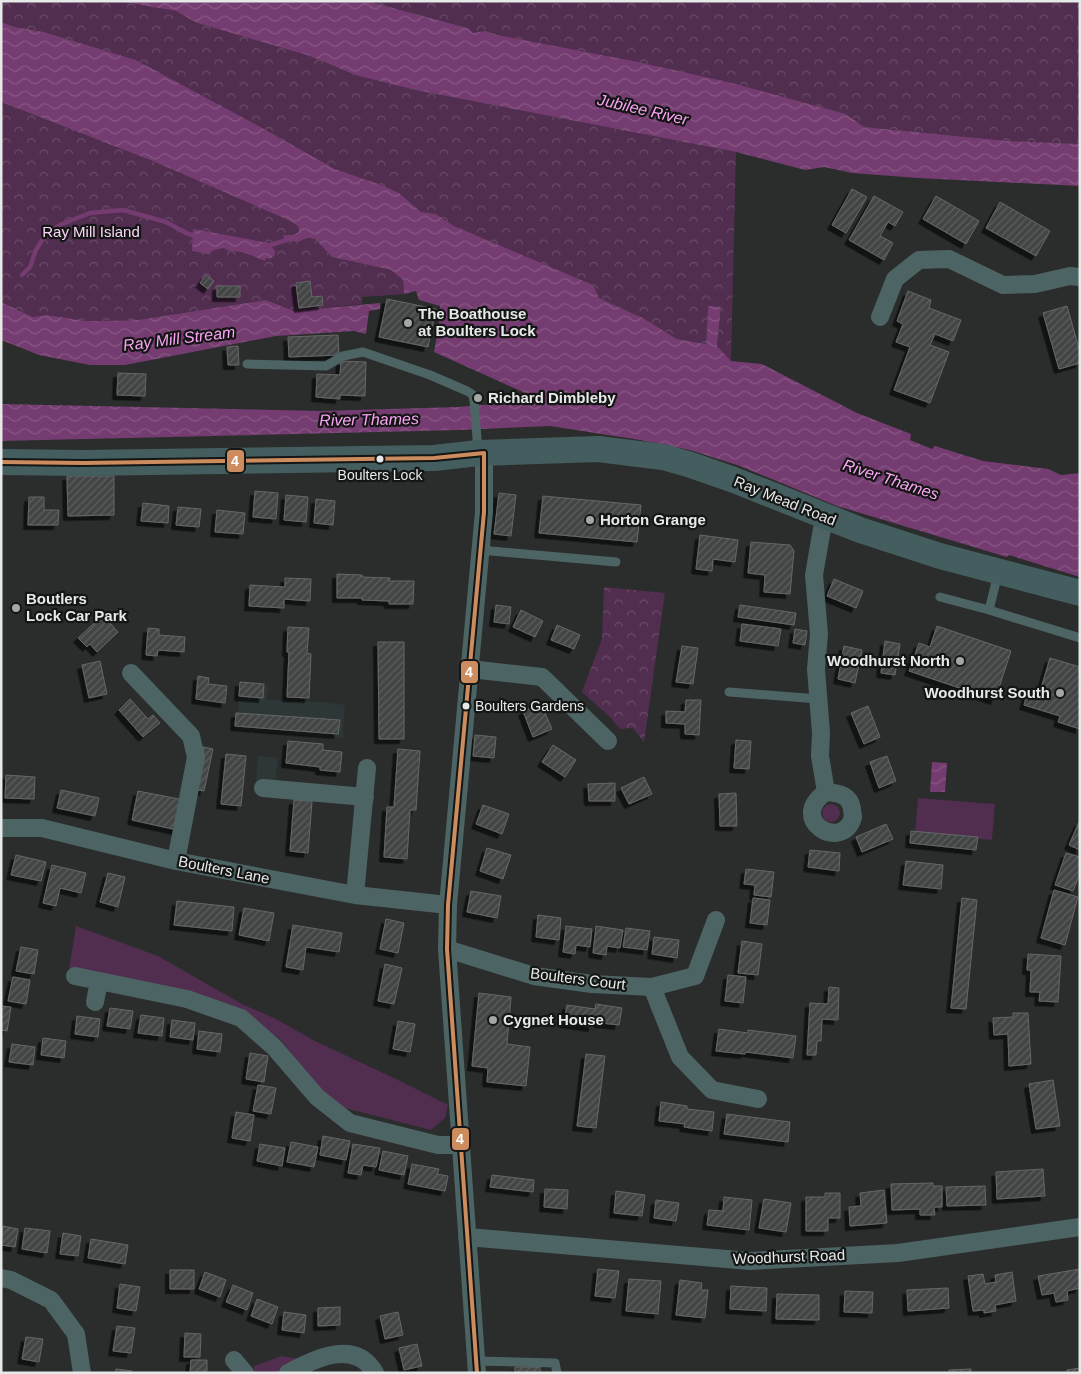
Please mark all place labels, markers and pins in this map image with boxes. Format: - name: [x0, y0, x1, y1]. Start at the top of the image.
- place label: The Boathouse at Boulters Lock: [418, 305, 536, 339]
- marker: The Boathouse at Boulters Lock: [402, 317, 414, 329]
- place label: Richard Dimbleby: [488, 389, 616, 406]
- marker: Richard Dimbleby: [472, 392, 484, 404]
- marker: Boulters Lock: [375, 454, 385, 464]
- place label: Boulters Lock: [338, 467, 423, 483]
- place label: Horton Grange: [600, 511, 706, 528]
- marker: Horton Grange: [584, 514, 596, 526]
- place label: Boutlers Lock Car Park: [26, 590, 128, 624]
- marker: Boutlers Lock Car Park: [10, 602, 22, 614]
- place label: Woodhurst North: [827, 652, 950, 669]
- marker: Woodhurst North: [954, 655, 966, 667]
- place label: Woodhurst South: [924, 684, 1050, 701]
- marker: Woodhurst South: [1054, 687, 1066, 699]
- place label: Boulters Gardens: [475, 698, 584, 714]
- marker: Boulters Gardens: [461, 701, 471, 711]
- place label: Cygnet House: [503, 1011, 604, 1028]
- marker: Cygnet House: [487, 1014, 499, 1026]

